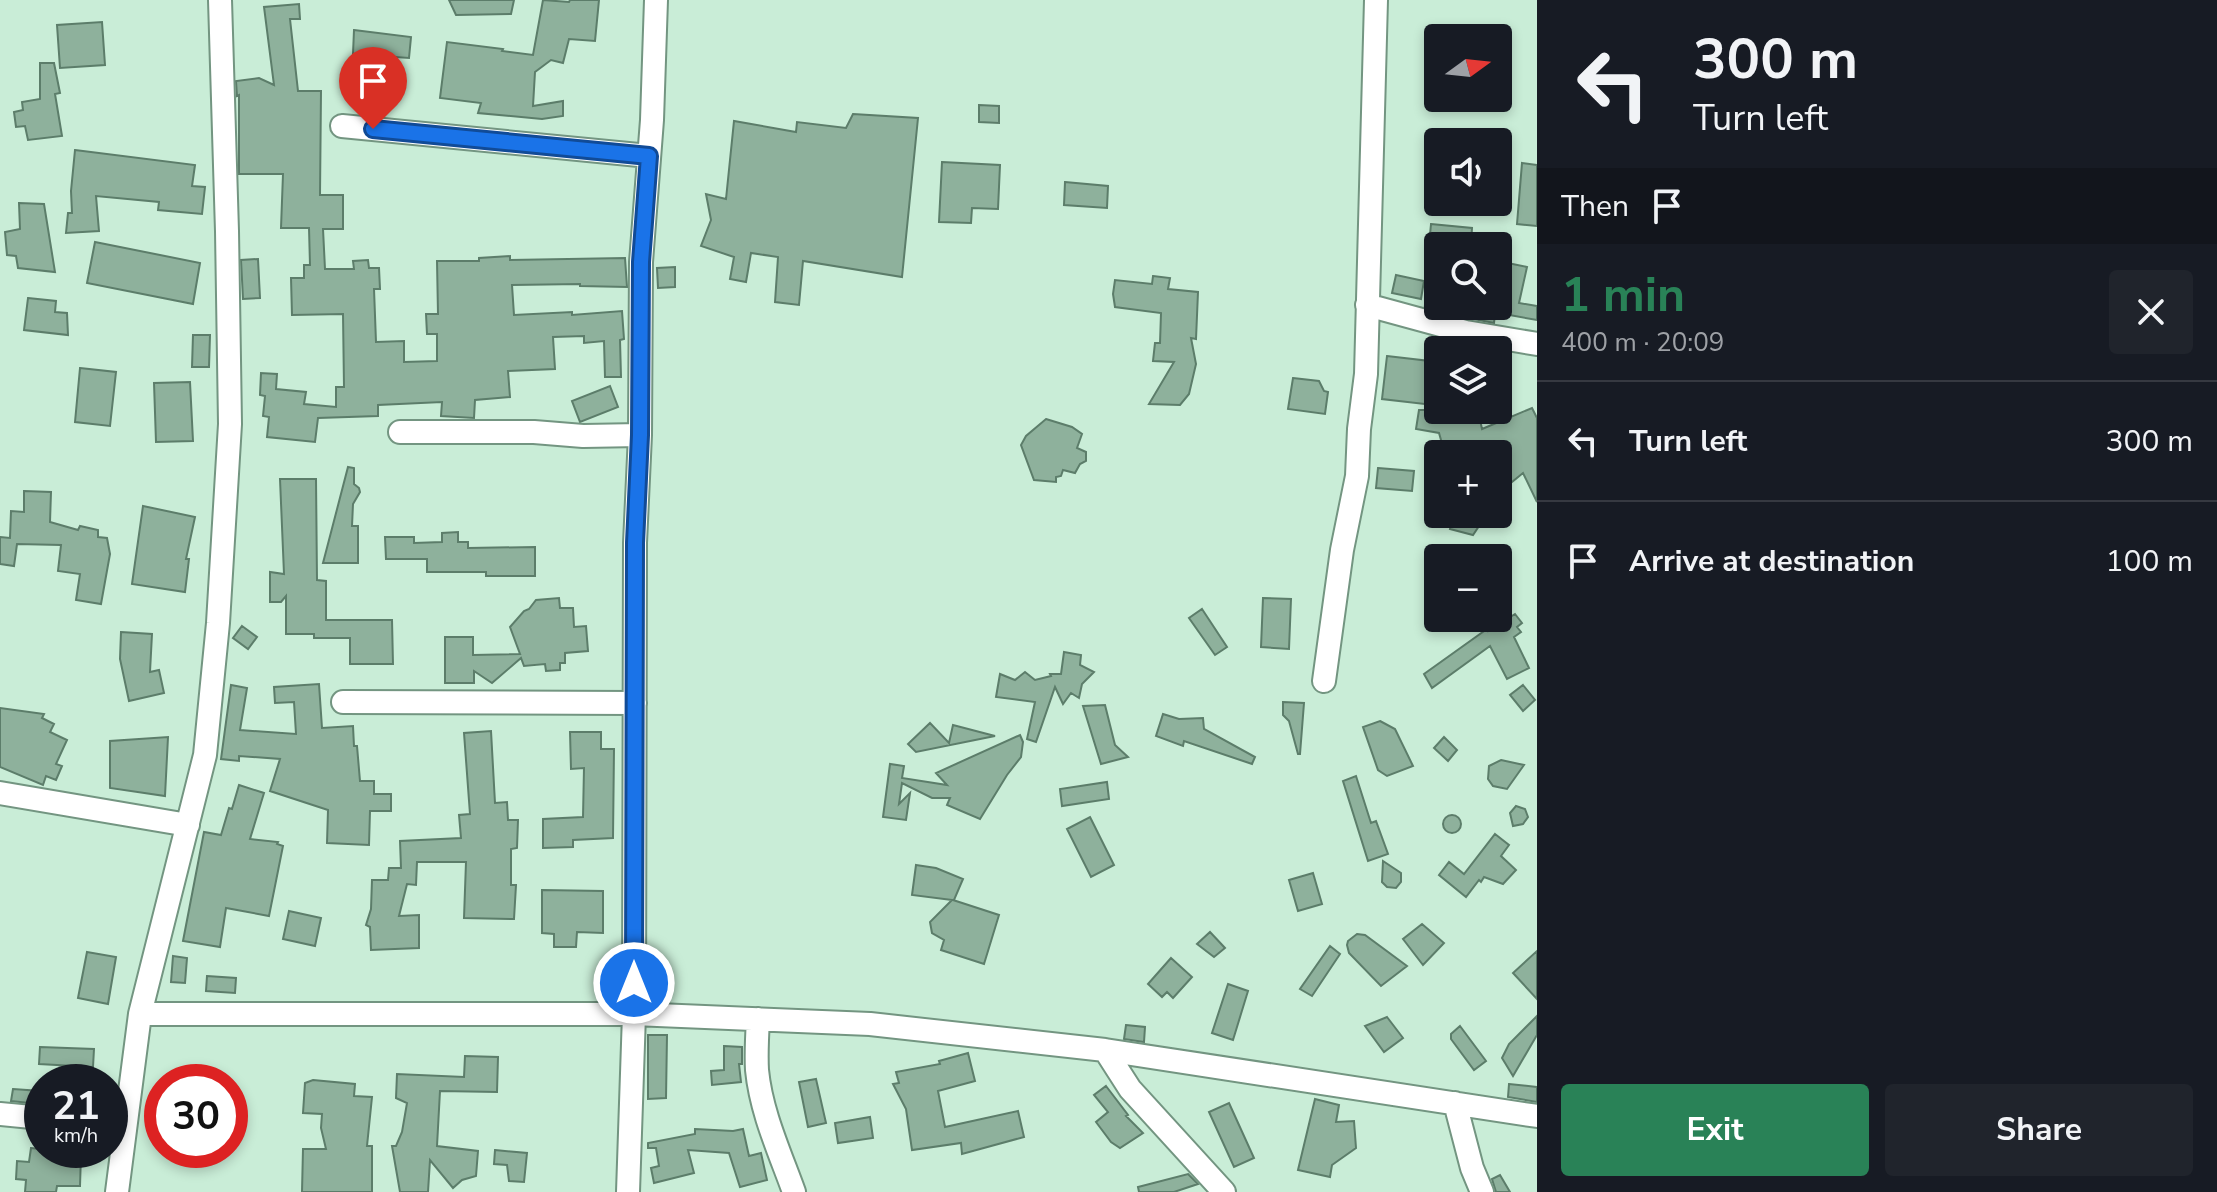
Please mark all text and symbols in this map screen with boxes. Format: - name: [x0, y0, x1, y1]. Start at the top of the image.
- text: 300 m: [1693, 21, 1858, 98]
- north arrow: [1424, 24, 1512, 112]
- map controls: [1424, 24, 1512, 632]
- icon: left: [1561, 32, 1665, 136]
- pin: [339, 47, 407, 129]
- icon: arrive: [351, 59, 395, 103]
- text: Turn left: [1693, 94, 1828, 143]
- button: sound: [1424, 128, 1512, 216]
- icon: arrive: [1645, 184, 1689, 228]
- text: Then: [1561, 186, 1629, 227]
- button: search: [1424, 232, 1512, 320]
- text: 1 min: [1561, 262, 1685, 328]
- button: close: [2109, 270, 2193, 354]
- text: 400 m · 20:09: [1561, 325, 1724, 360]
- button: layers: [1424, 336, 1512, 424]
- icon: left: [1561, 419, 1605, 463]
- text: Turn left: [1629, 421, 1747, 462]
- text: 300 m: [2106, 421, 2193, 462]
- button: +: [1424, 440, 1512, 528]
- icon: arrive: [1561, 539, 1605, 583]
- text: Arrive at destination: [1629, 541, 1914, 582]
- text: 100 m: [2106, 541, 2193, 582]
- button: −: [1424, 544, 1512, 632]
- position arrow: [592, 941, 676, 1025]
- speed limit sign: 30: [144, 1064, 248, 1168]
- text: 21: [52, 1079, 100, 1133]
- button: Exit: [1561, 1084, 1869, 1176]
- button: Share: [1885, 1084, 2193, 1176]
- text: km/h: [54, 1122, 98, 1149]

